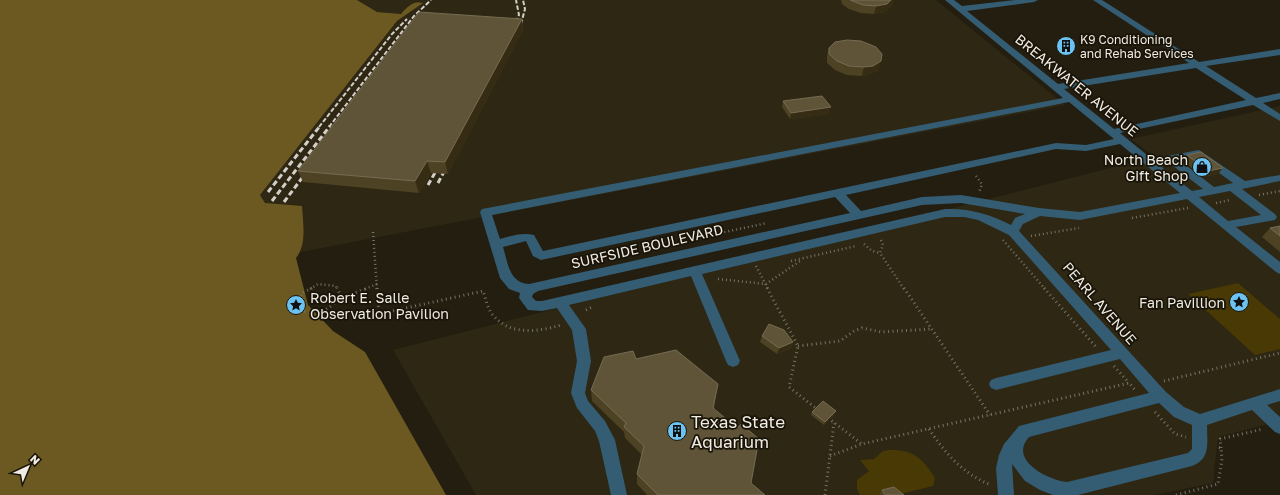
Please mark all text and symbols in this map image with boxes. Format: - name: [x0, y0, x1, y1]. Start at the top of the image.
- street label: BREAKWATER AVENUE: [1012, 30, 1142, 140]
- place label: K9 Conditioning and Rehab Services: [1080, 32, 1194, 61]
- building icon: K9 Conditioning and Rehab Services: [1055, 35, 1077, 57]
- place label: North Beach Gift Shop: [1104, 151, 1188, 184]
- shop icon: North Beach Gift Shop: [1191, 156, 1213, 178]
- street label: SURFSIDE BOULEVARD: [569, 220, 725, 272]
- street label: PEARL AVENUE: [1060, 258, 1140, 348]
- place label: Robert E. Salle Observation Pavilion: [310, 289, 449, 322]
- place icon: Fan Pavillion: [1228, 291, 1250, 313]
- place icon: Robert E. Salle Observation Pavilion: [285, 294, 307, 316]
- place label: Fan Pavillion: [1139, 294, 1225, 311]
- place label: Texas State Aquarium: [691, 411, 785, 452]
- building icon: Texas State Aquarium: [666, 420, 688, 442]
- north arrow: [8, 447, 48, 487]
- text: N: [28, 452, 43, 467]

